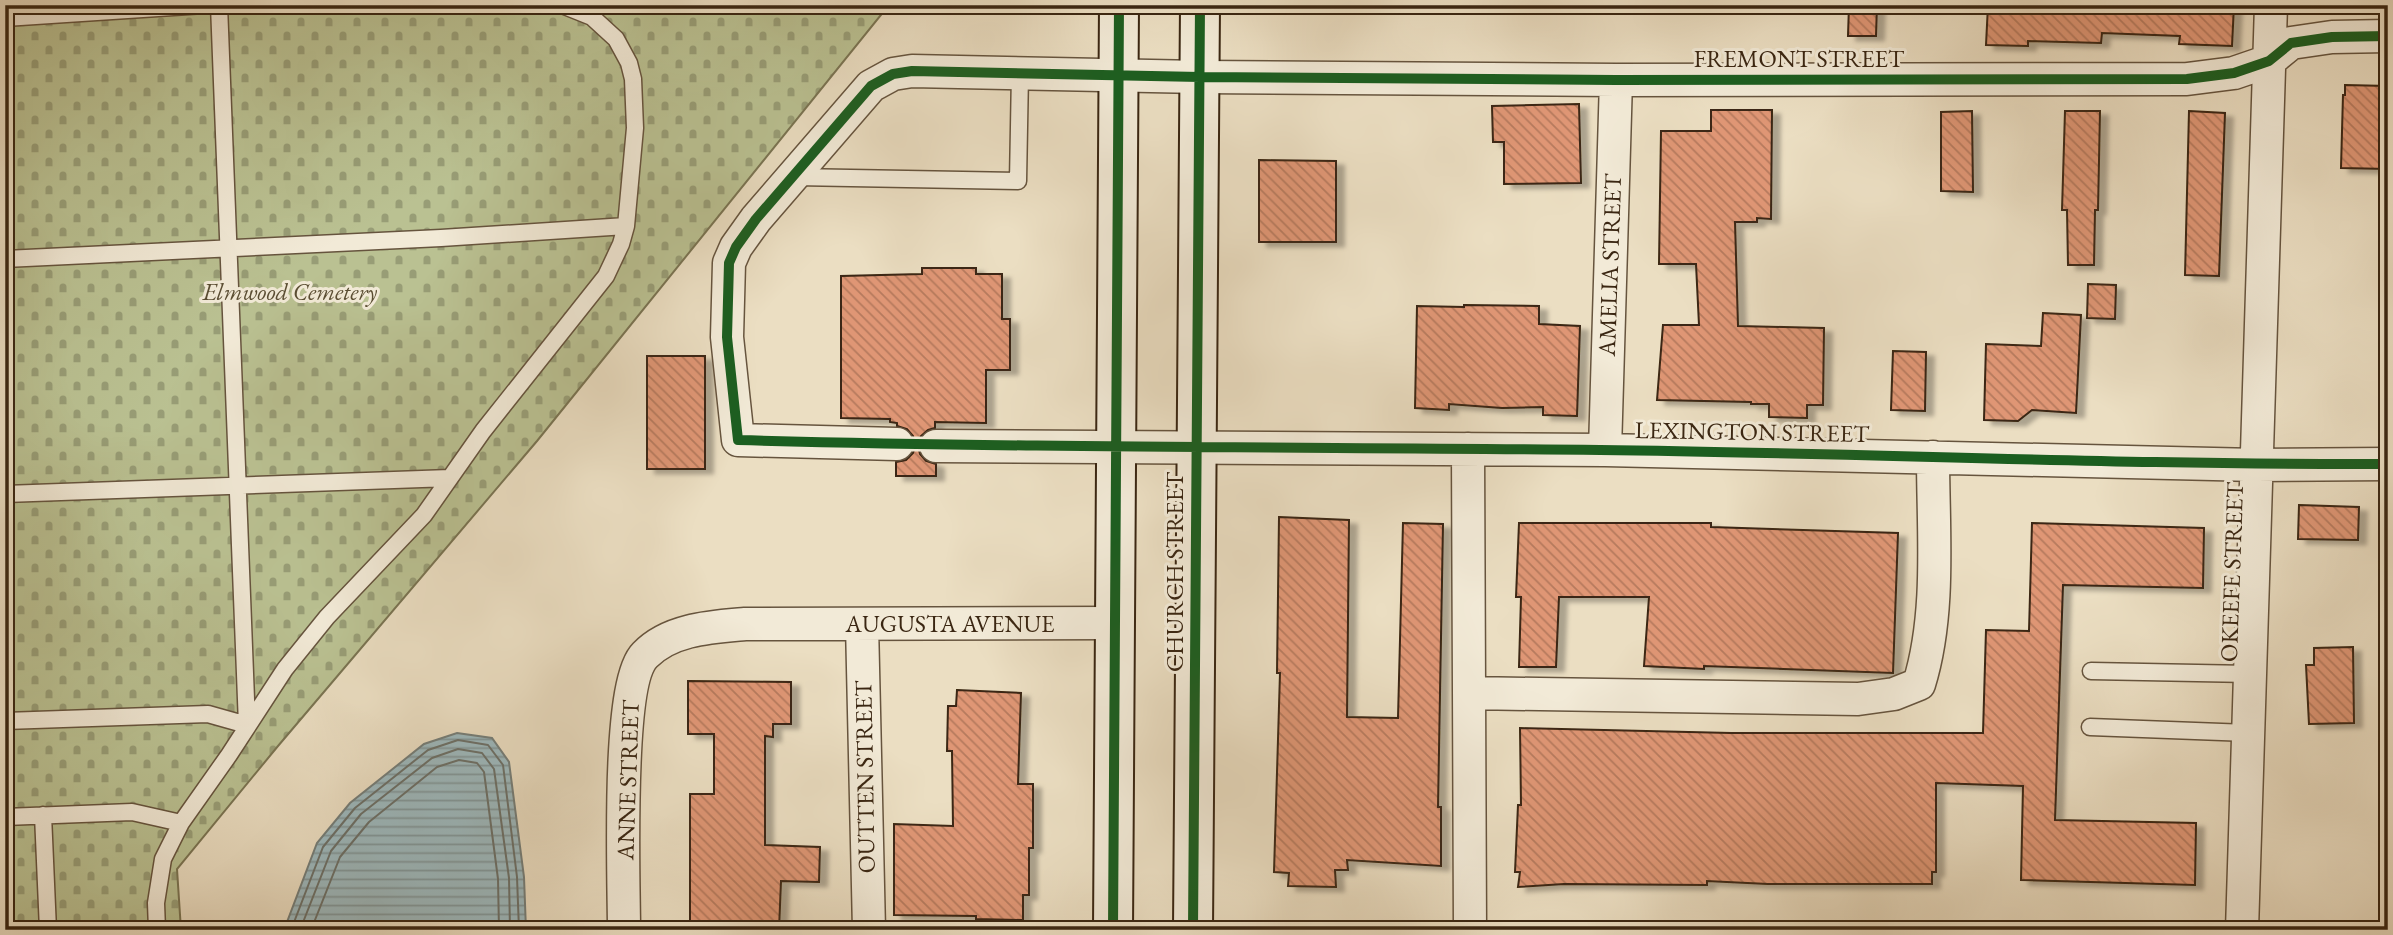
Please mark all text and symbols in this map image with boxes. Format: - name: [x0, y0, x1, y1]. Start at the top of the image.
- street label: FREMONT STREET: [1694, 43, 1905, 74]
- street label: AMELIA STREET: [1591, 172, 1628, 358]
- park label: Elmwood Cemetery: [202, 276, 378, 307]
- street label: LEXINGTON STREET: [1635, 414, 1870, 449]
- street label: CHURCH STREET: [1159, 471, 1190, 672]
- street label: OKEEFE STREET: [2213, 481, 2250, 662]
- street label: AUGUSTA AVENUE: [844, 608, 1055, 639]
- street label: OUTTEN STREET: [847, 679, 882, 874]
- street label: ANNE STREET: [609, 698, 646, 862]

